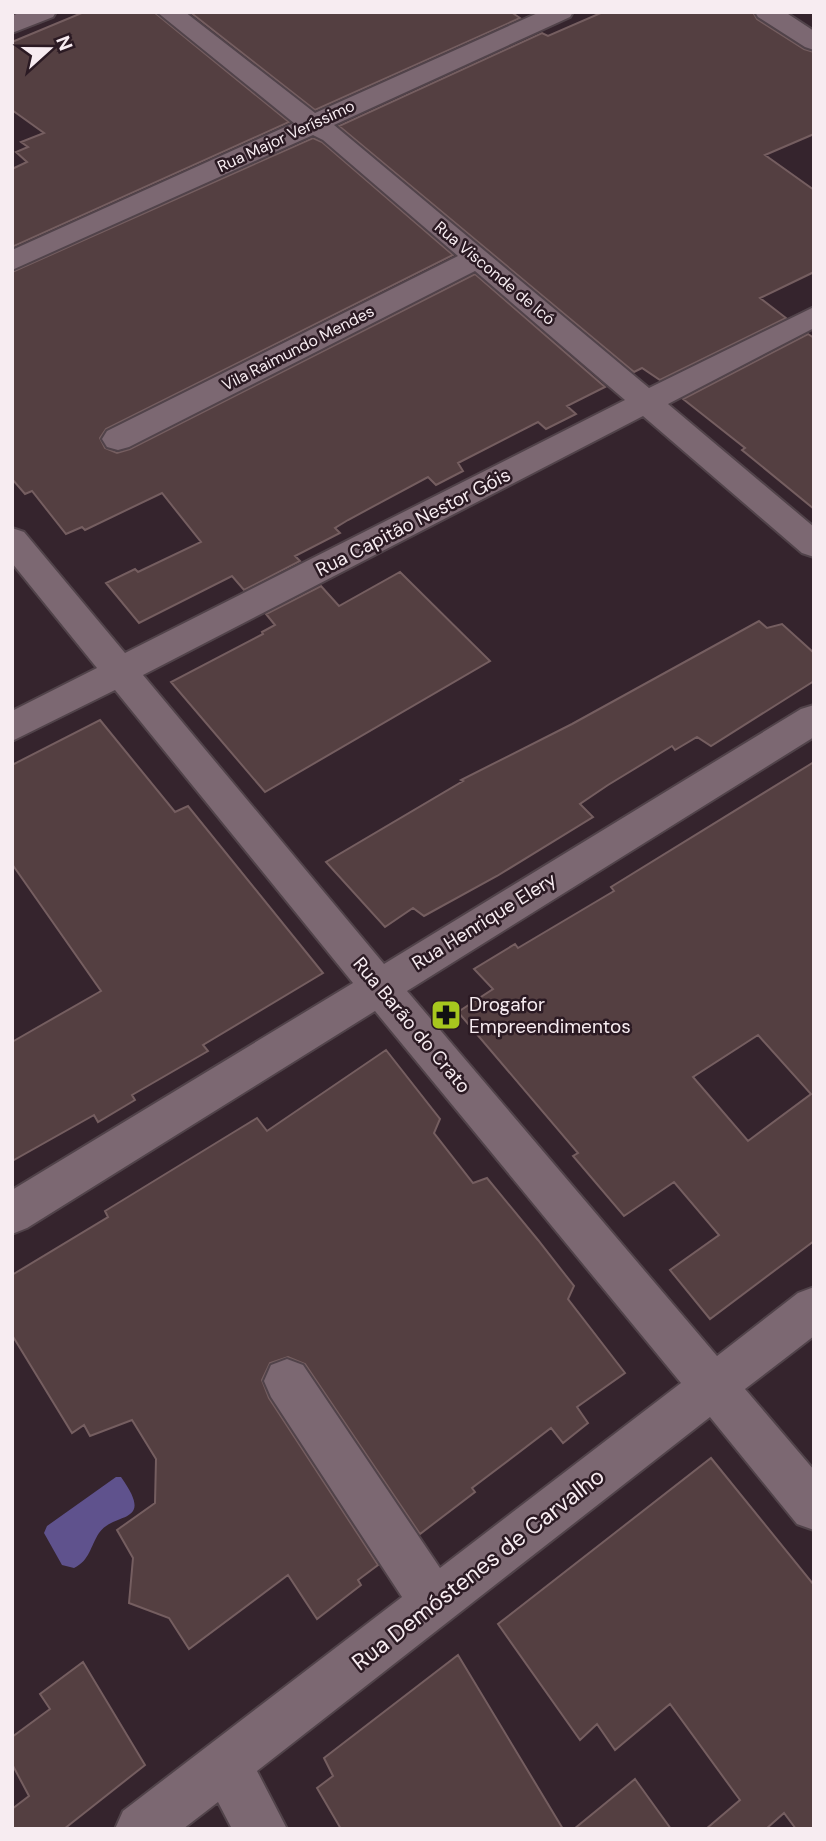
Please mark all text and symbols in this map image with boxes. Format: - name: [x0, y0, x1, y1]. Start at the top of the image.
- north arrow: [14, 14, 84, 84]
- text: N: [50, 32, 79, 54]
- street label: Rua Major Veríssimo: [214, 95, 358, 177]
- street label: Rua Visconde de Icó: [430, 216, 560, 330]
- street label: Vila Raimundo Mendes: [218, 300, 378, 396]
- street label: Rua Capitão Nestor Góis: [311, 462, 515, 582]
- street label: Rua Henrique Elery: [407, 866, 561, 976]
- street label: Rua Barão do Crato: [348, 952, 476, 1098]
- place label: Drogafor Empreendimentos: [469, 992, 631, 1039]
- pharmacy icon: Drogafor Empreendimentos: [429, 998, 463, 1032]
- street label: Rua Demóstenes de Carvalho: [346, 1461, 610, 1677]

